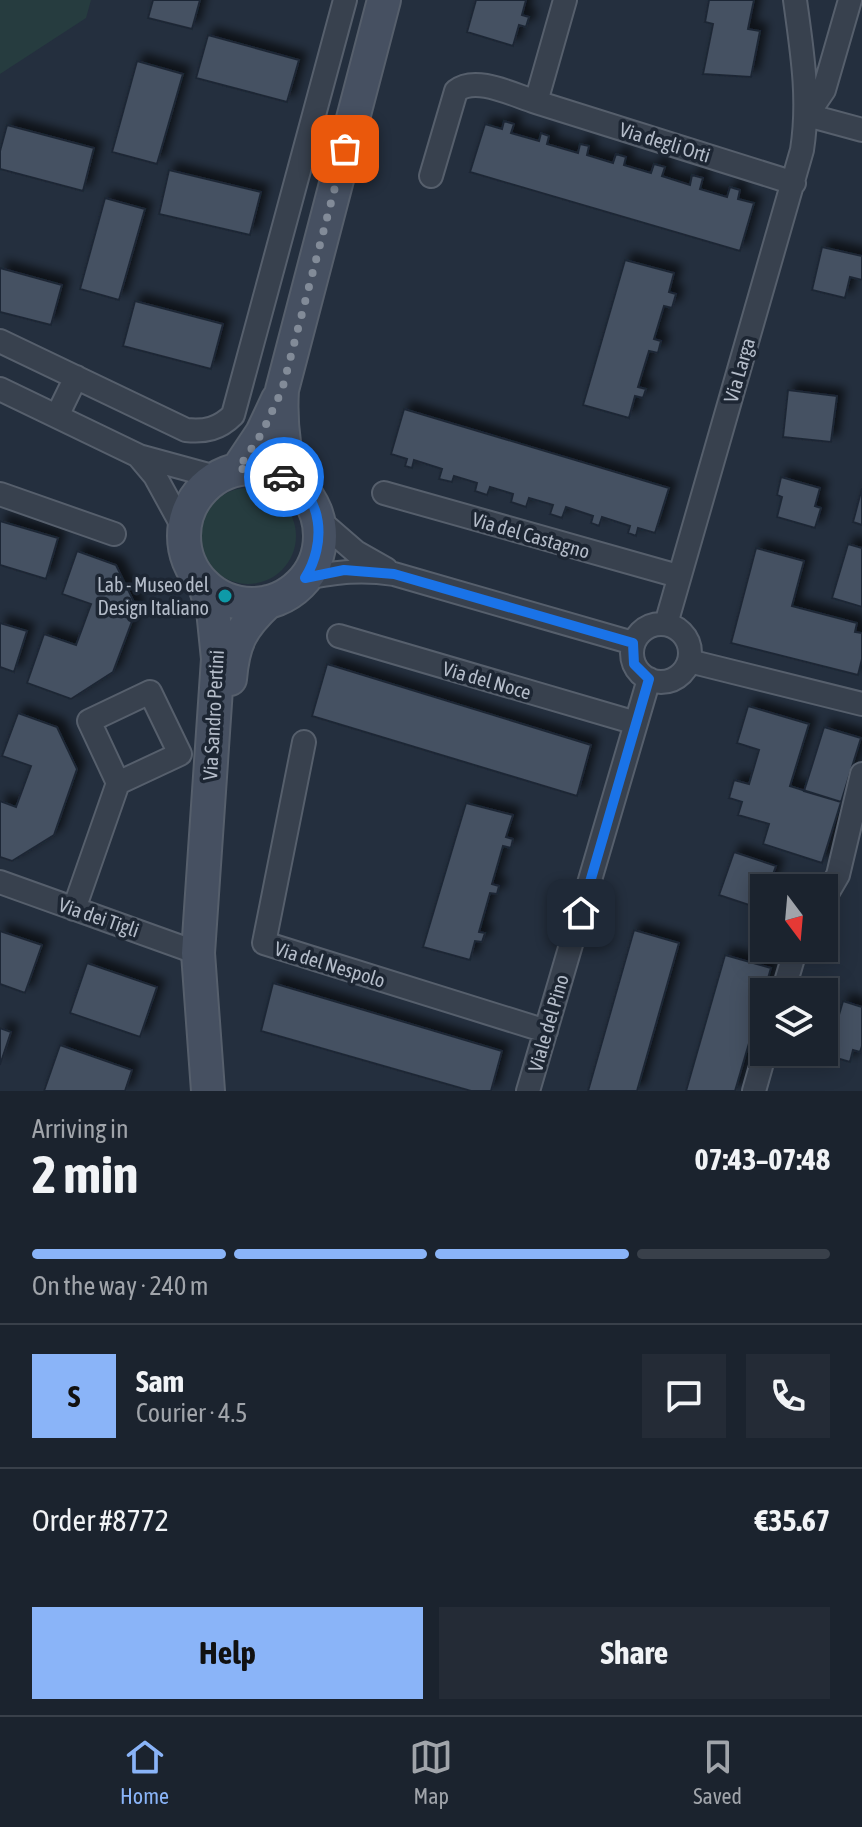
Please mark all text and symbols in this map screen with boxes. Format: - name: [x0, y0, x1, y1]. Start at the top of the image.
- pin: [311, 115, 379, 183]
- street label: Via degli Orti: [617, 117, 713, 167]
- icon: bag: [323, 127, 367, 171]
- street label: Via Larga: [719, 335, 759, 405]
- courier: [244, 437, 324, 517]
- icon: car: [262, 455, 306, 499]
- street label: Via del Castagno: [470, 507, 592, 563]
- place label: Lab - Museo del Design Italiano: [97, 573, 210, 619]
- marker: Lab - Museo del Design Italiano: [216, 587, 234, 605]
- street label: Via Sandro Pertini: [198, 649, 228, 781]
- street label: Via del Noce: [440, 656, 534, 704]
- north arrow: [750, 874, 838, 962]
- map controls: [750, 874, 838, 1066]
- pin: [547, 879, 615, 947]
- icon: home: [559, 891, 603, 935]
- street label: Via dei Tigli: [56, 892, 142, 942]
- street label: Via del Nespolo: [272, 936, 388, 992]
- street label: Viale del Pino: [523, 972, 573, 1074]
- button: layers: [750, 978, 838, 1066]
- text: Arriving in: [32, 1114, 129, 1144]
- text: 07:43–07:48: [695, 1142, 830, 1176]
- text: 2 min: [32, 1144, 138, 1204]
- text: On the way · 240 m: [32, 1271, 209, 1301]
- button: chat: [642, 1354, 726, 1438]
- button: phone: [746, 1354, 830, 1438]
- text: Sam: [136, 1364, 184, 1398]
- text: S: [68, 1379, 80, 1413]
- text: Courier · 4.5: [136, 1398, 247, 1428]
- text: Order #8772: [32, 1503, 169, 1537]
- text: €35.67: [755, 1503, 830, 1537]
- button: Help: [32, 1607, 423, 1699]
- button: Share: [439, 1607, 830, 1699]
- tab: Home: [120, 1735, 169, 1809]
- tab: Map: [409, 1735, 453, 1809]
- tab: Saved: [693, 1735, 742, 1809]

